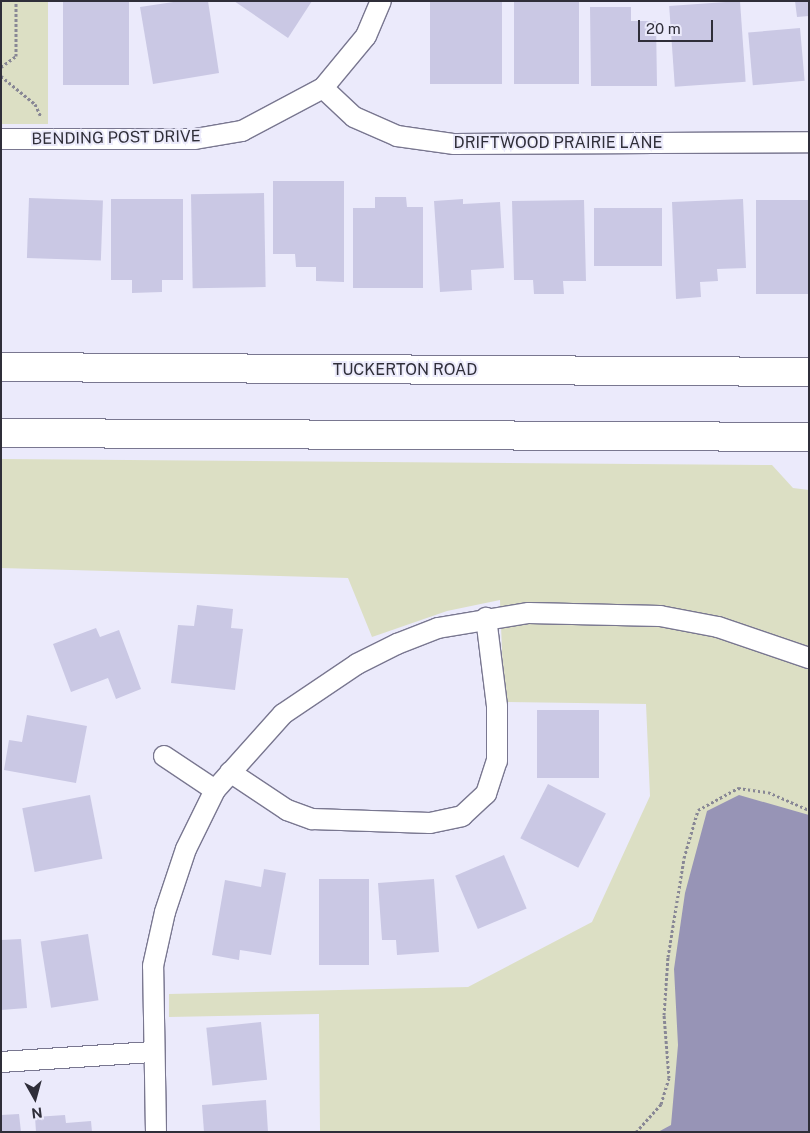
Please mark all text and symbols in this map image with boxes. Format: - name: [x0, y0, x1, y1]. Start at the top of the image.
- scale bar: [640, 10, 715, 42]
- text: 20 m: [646, 20, 681, 37]
- street label: BENDING POST DRIVE: [31, 127, 201, 149]
- street label: DRIFTWOOD PRAIRIE LANE: [454, 133, 662, 153]
- street label: TUCKERTON ROAD: [333, 360, 477, 380]
- north arrow: [10, 1073, 60, 1123]
- text: N: [30, 1104, 43, 1121]

